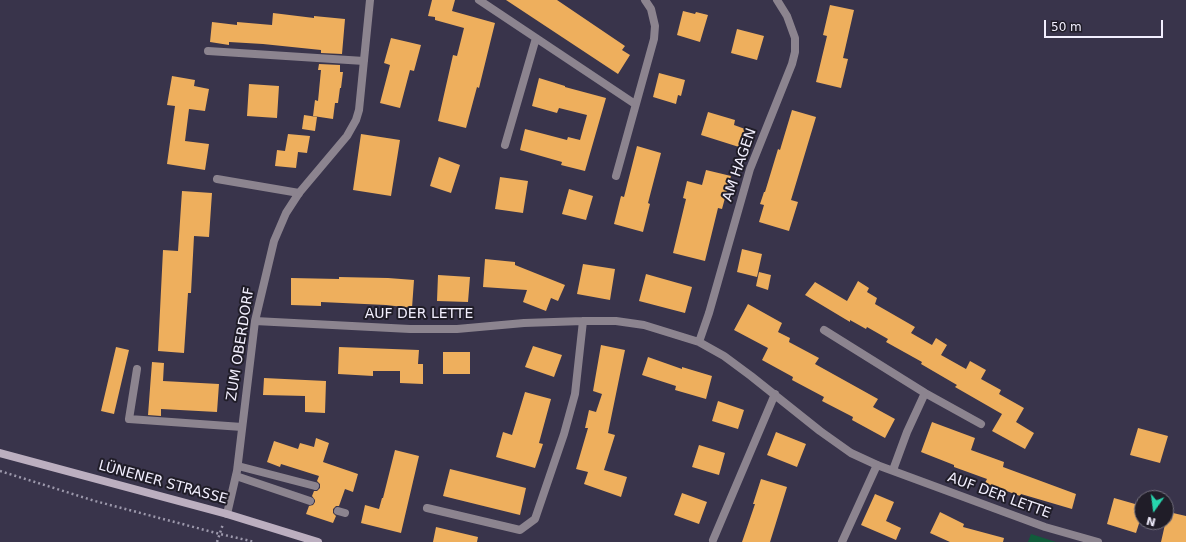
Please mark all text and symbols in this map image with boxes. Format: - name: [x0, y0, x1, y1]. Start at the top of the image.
- scale bar: [1046, 12, 1165, 38]
- text: 50 m: [1051, 20, 1082, 34]
- street label: AM HAGEN: [720, 126, 760, 204]
- street label: ZUM OBERDORF: [224, 286, 258, 402]
- street label: AUF DER LETTE: [365, 306, 473, 322]
- street label: LÜNENER STRASSE: [97, 458, 229, 508]
- street label: AUF DER LETTE: [945, 470, 1053, 522]
- north arrow: [1134, 490, 1174, 530]
- text: N: [1145, 514, 1157, 529]

